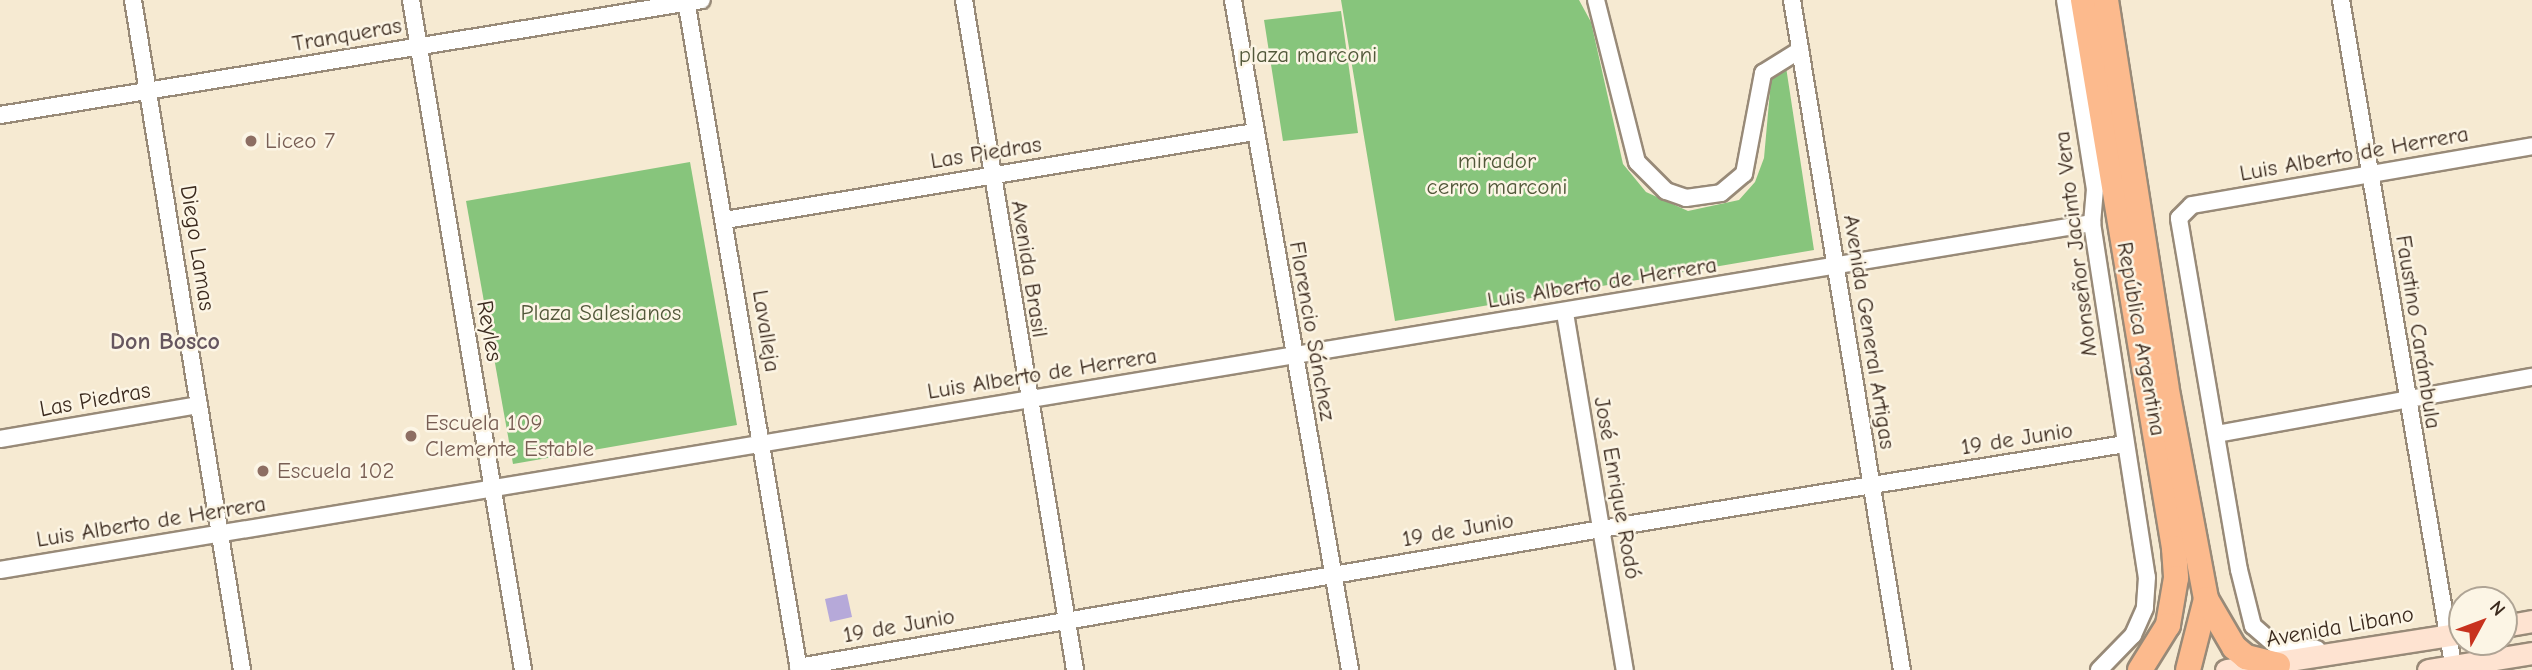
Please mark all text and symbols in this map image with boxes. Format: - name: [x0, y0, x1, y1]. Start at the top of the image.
- street label: Tranqueras: [290, 12, 404, 58]
- park label: plaza marconi: [1239, 41, 1377, 69]
- street label: Luis Alberto de Herrera: [2237, 120, 2471, 188]
- place label: Liceo 7: [265, 127, 335, 155]
- street label: Monseñor Jacinto Vera: [2048, 130, 2104, 358]
- street label: Las Piedras: [928, 131, 1044, 175]
- marker: Liceo 7: [243, 133, 259, 149]
- park label: mirador cerro marconi: [1427, 147, 1567, 201]
- street label: Diego Lamas: [173, 183, 221, 313]
- street label: Avenida Brasil: [1005, 199, 1053, 339]
- street label: Avenida General Artigas: [1837, 213, 1901, 451]
- street label: Faustino Carámbula: [2389, 233, 2447, 431]
- street label: Florencio Sánchez: [1283, 239, 1341, 423]
- street label: República Argentina: [2110, 240, 2172, 438]
- street label: Luis Alberto de Herrera: [1485, 251, 1719, 315]
- street label: Lavalleja: [746, 288, 786, 374]
- street label: Reyles: [470, 298, 508, 364]
- park label: Plaza Salesianos: [521, 299, 681, 327]
- district label: Don Bosco: [110, 328, 220, 356]
- street label: Luis Alberto de Herrera: [925, 342, 1159, 406]
- street label: Las Piedras: [37, 377, 153, 423]
- street label: José Enrique Rodó: [1587, 395, 1647, 581]
- place label: Escuela 109 Clemente Estable: [425, 409, 594, 463]
- street label: 19 de Junio: [1959, 417, 2075, 461]
- marker: Escuela 109 Clemente Estable: [403, 428, 419, 444]
- place label: Escuela 102: [277, 457, 394, 485]
- marker: Escuela 102: [255, 463, 271, 479]
- street label: Luis Alberto de Herrera: [34, 490, 268, 554]
- street label: 19 de Junio: [1400, 507, 1516, 553]
- north arrow: [2448, 586, 2518, 656]
- text: N: [2485, 597, 2510, 620]
- street label: Avenida Libano: [2264, 600, 2416, 654]
- street label: 19 de Junio: [841, 603, 957, 649]

